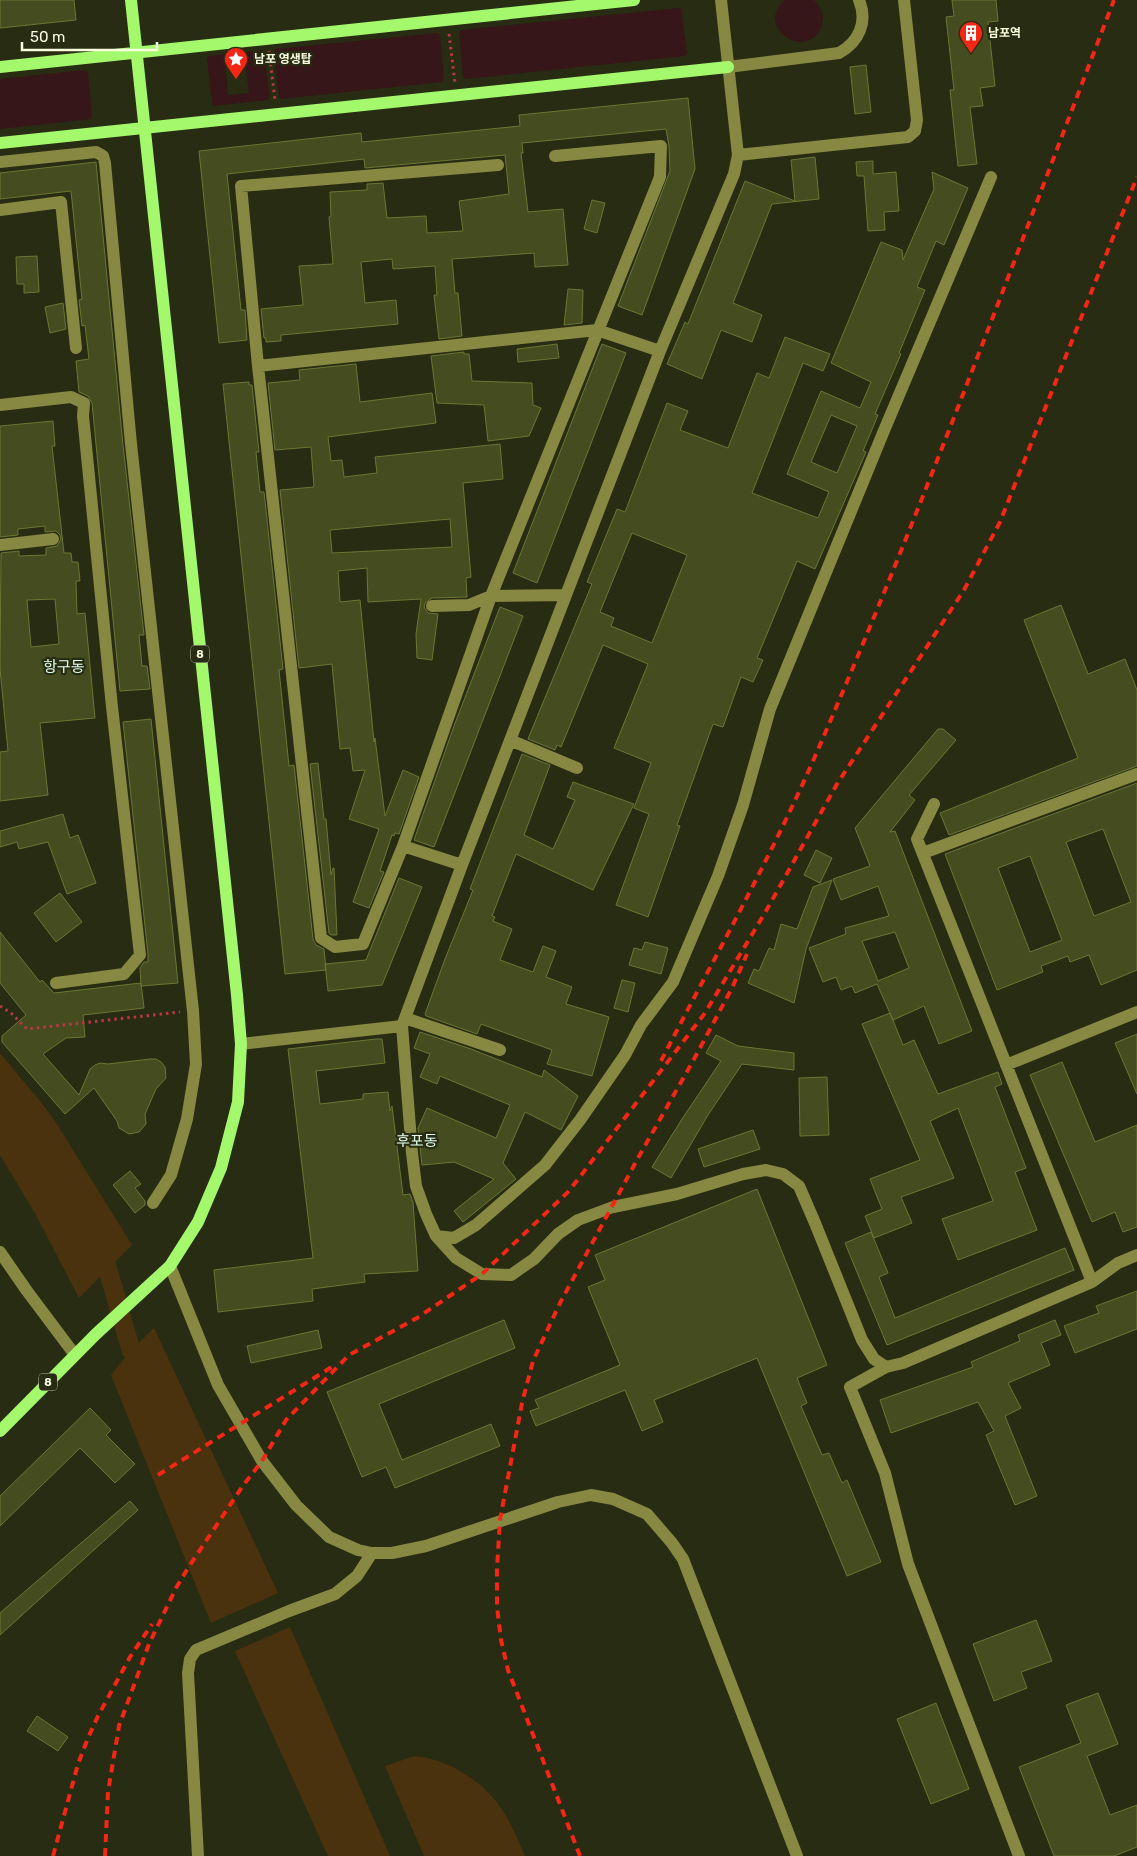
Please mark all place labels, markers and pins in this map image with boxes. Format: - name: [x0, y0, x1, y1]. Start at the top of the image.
- building icon: 남포역: [958, 20, 984, 54]
- place label: 남포역: [988, 26, 1021, 40]
- place icon: 남포 영생탑: [223, 46, 249, 80]
- place label: 남포 영생탑: [254, 52, 312, 66]

